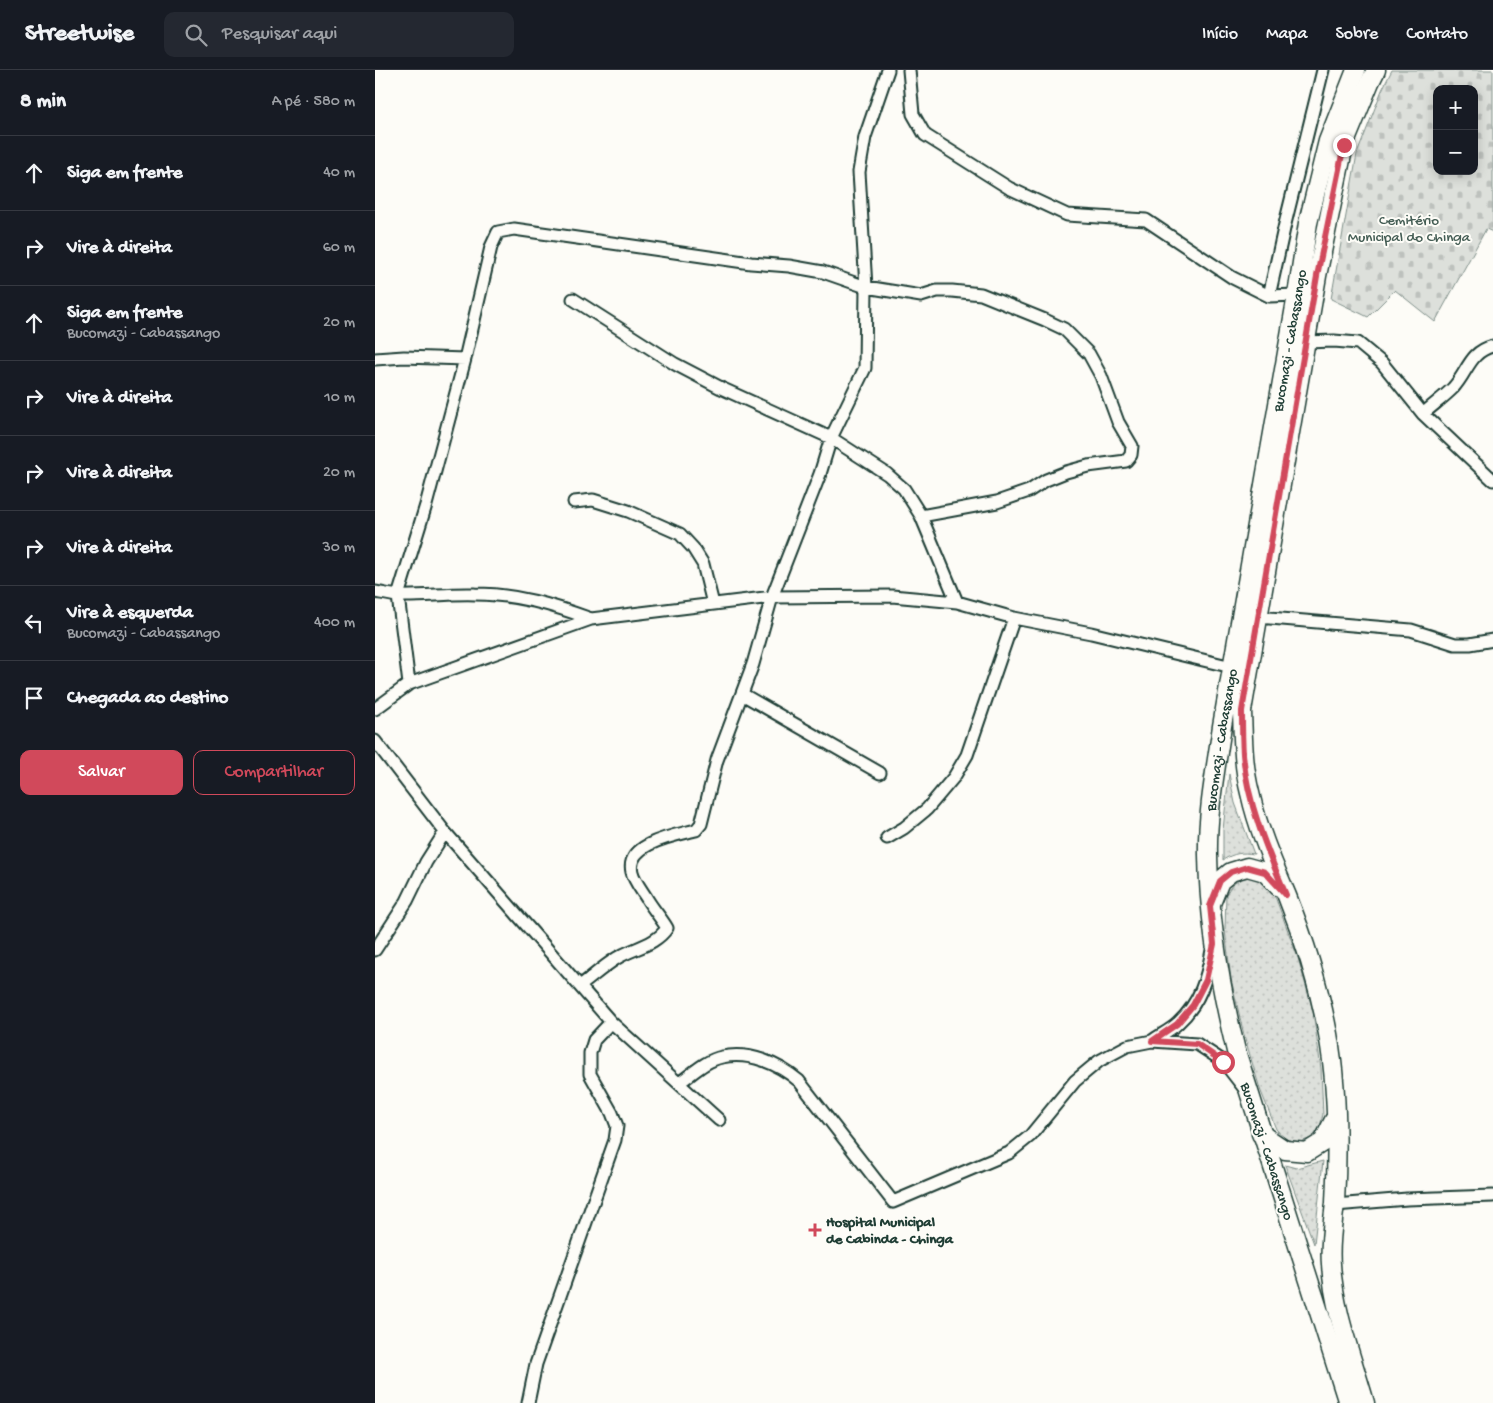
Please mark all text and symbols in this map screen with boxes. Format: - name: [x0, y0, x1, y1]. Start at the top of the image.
- search box: [164, 12, 514, 57]
- text: Streetwise: [25, 20, 134, 49]
- icon: search: [182, 21, 210, 49]
- text: Pesquisar aqui: [222, 23, 337, 46]
- text: Início: [1202, 24, 1238, 45]
- text: Mapa: [1266, 24, 1307, 45]
- text: Sobre: [1335, 24, 1378, 45]
- text: Contato: [1406, 24, 1468, 45]
- map controls: [1433, 85, 1478, 175]
- button: +: [1433, 85, 1478, 130]
- text: 8 min: [20, 90, 66, 115]
- text: A pé · 580 m: [272, 93, 355, 112]
- button: −: [1433, 130, 1478, 175]
- route end: [1333, 134, 1356, 157]
- icon: ahead: [20, 159, 48, 187]
- text: Siga em frente: [67, 162, 183, 185]
- text: 40 m: [323, 164, 355, 183]
- park label: Cemitério Municipal do Chinga: [1348, 212, 1471, 247]
- icon: right: [20, 234, 48, 262]
- text: Vire à direita: [67, 237, 172, 260]
- text: 60 m: [323, 239, 355, 258]
- street label: Bucomazi - Cabassango: [1270, 268, 1312, 414]
- text: Siga em frente: [67, 302, 183, 325]
- icon: ahead: [20, 309, 48, 337]
- text: 20 m: [323, 314, 355, 333]
- text: Bucomazi - Cabassango: [67, 325, 220, 344]
- icon: right: [20, 384, 48, 412]
- text: Vire à direita: [67, 387, 172, 410]
- text: 10 m: [324, 389, 355, 408]
- icon: right: [20, 459, 48, 487]
- text: Vire à direita: [67, 462, 172, 485]
- text: 20 m: [323, 464, 355, 483]
- icon: right: [20, 534, 48, 562]
- text: Vire à direita: [67, 537, 172, 560]
- text: 30 m: [322, 539, 355, 558]
- text: Vire à esquerda: [67, 602, 193, 625]
- icon: left: [20, 609, 48, 637]
- text: 400 m: [314, 614, 355, 633]
- text: Bucomazi - Cabassango: [67, 625, 220, 644]
- street label: Bucomazi - Cabassango: [1203, 667, 1243, 813]
- icon: arrive: [20, 684, 48, 712]
- text: Chegada ao destino: [67, 687, 228, 710]
- button: Salvar: [20, 750, 183, 795]
- button: Compartilhar: [193, 750, 355, 795]
- route start: [1212, 1051, 1235, 1074]
- street label: Bucomazi - Cabassango: [1235, 1080, 1297, 1223]
- place label: Hospital Municipal de Cabinda - Chinga: [826, 1214, 954, 1249]
- marker: Hospital Municipal de Cabinda - Chinga: [808, 1223, 822, 1237]

